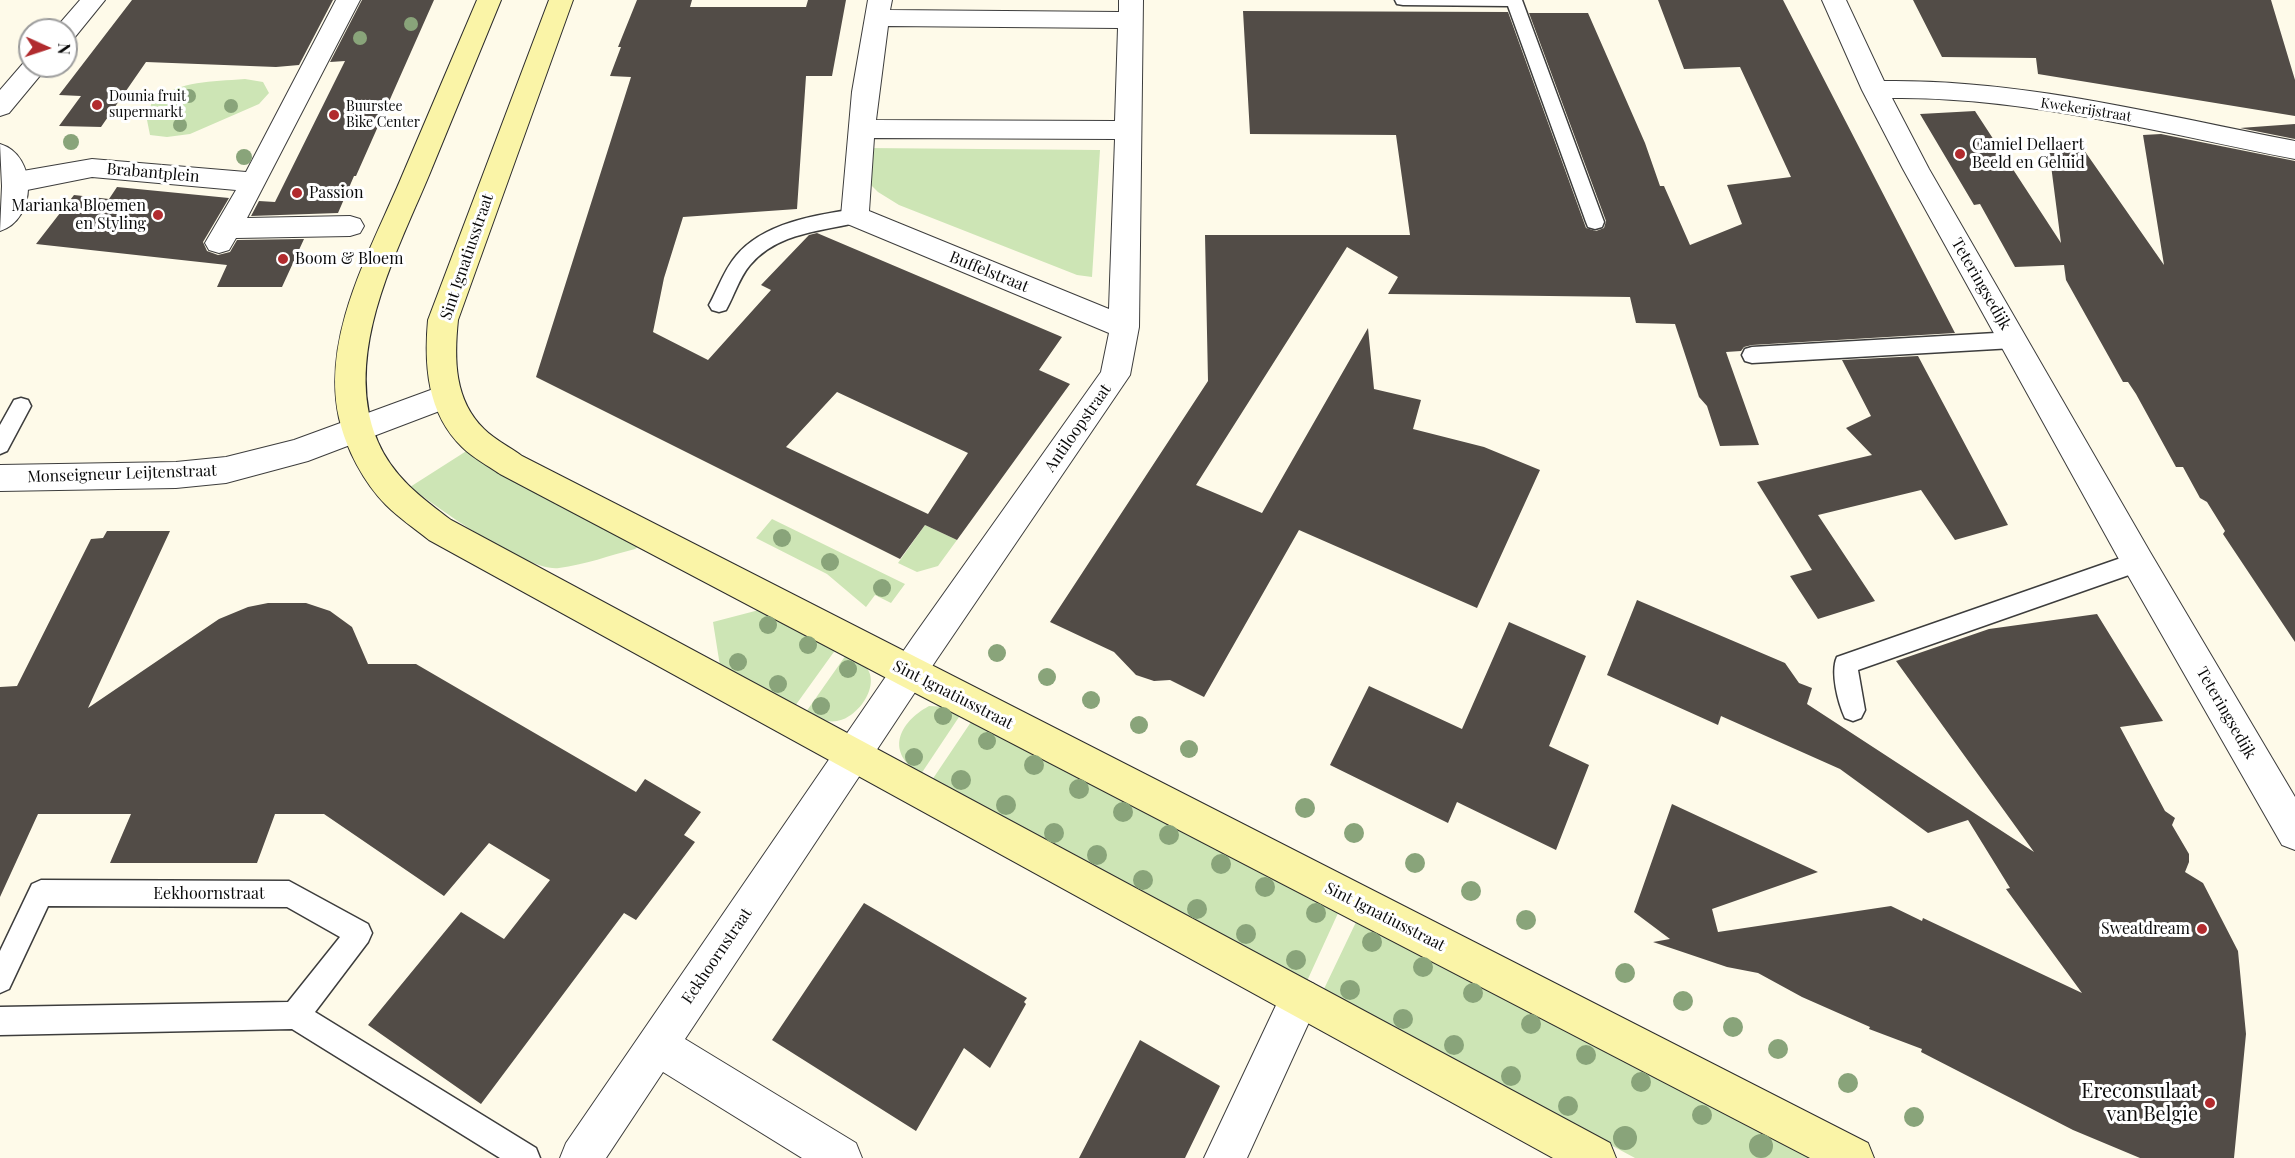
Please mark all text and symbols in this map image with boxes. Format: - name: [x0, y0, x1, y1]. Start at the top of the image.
- north arrow: [18, 18, 78, 78]
- text: N: [54, 43, 75, 55]
- place label: Dounia fruit supermarkt: [109, 89, 186, 122]
- street label: Kwekerijstraat: [2039, 95, 2133, 125]
- marker: Dounia fruit supermarkt: [90, 98, 104, 112]
- place label: Buurstee Bike Center: [346, 99, 420, 132]
- marker: Buurstee Bike Center: [327, 108, 341, 122]
- place label: Camiel Dellaert Beeld en Geluid: [1972, 135, 2085, 173]
- marker: Camiel Dellaert Beeld en Geluid: [1953, 147, 1967, 161]
- street label: Brabantplein: [106, 159, 200, 187]
- place label: Passion: [309, 183, 364, 203]
- marker: Passion: [290, 186, 304, 200]
- street label: Sint Ignatiusstraat: [436, 191, 498, 323]
- place label: Marianka Bloemen en Styling: [11, 196, 146, 234]
- marker: Marianka Bloemen en Styling: [151, 208, 165, 222]
- street label: Teteringsedijk: [1947, 235, 2015, 333]
- street label: Buffelstraat: [947, 247, 1031, 297]
- place label: Boom & Bloem: [295, 249, 403, 269]
- marker: Boom & Bloem: [276, 252, 290, 266]
- street label: Antiloopstraat: [1041, 380, 1115, 476]
- street label: Monseigneur Leijtenstraat: [27, 461, 217, 487]
- street label: Sint Ignatiusstraat: [890, 656, 1016, 734]
- street label: Teteringsedijk: [2192, 664, 2260, 762]
- street label: Sint Ignatiusstraat: [1322, 878, 1448, 956]
- street label: Eekhoornstraat: [153, 884, 265, 904]
- street label: Eekhoornstraat: [678, 904, 756, 1008]
- place label: Sweatdream: [2101, 919, 2190, 939]
- marker: Sweatdream: [2195, 922, 2209, 936]
- place label: Ereconsulaat van Belgie: [2081, 1080, 2198, 1127]
- marker: Ereconsulaat van Belgie: [2203, 1096, 2217, 1110]

